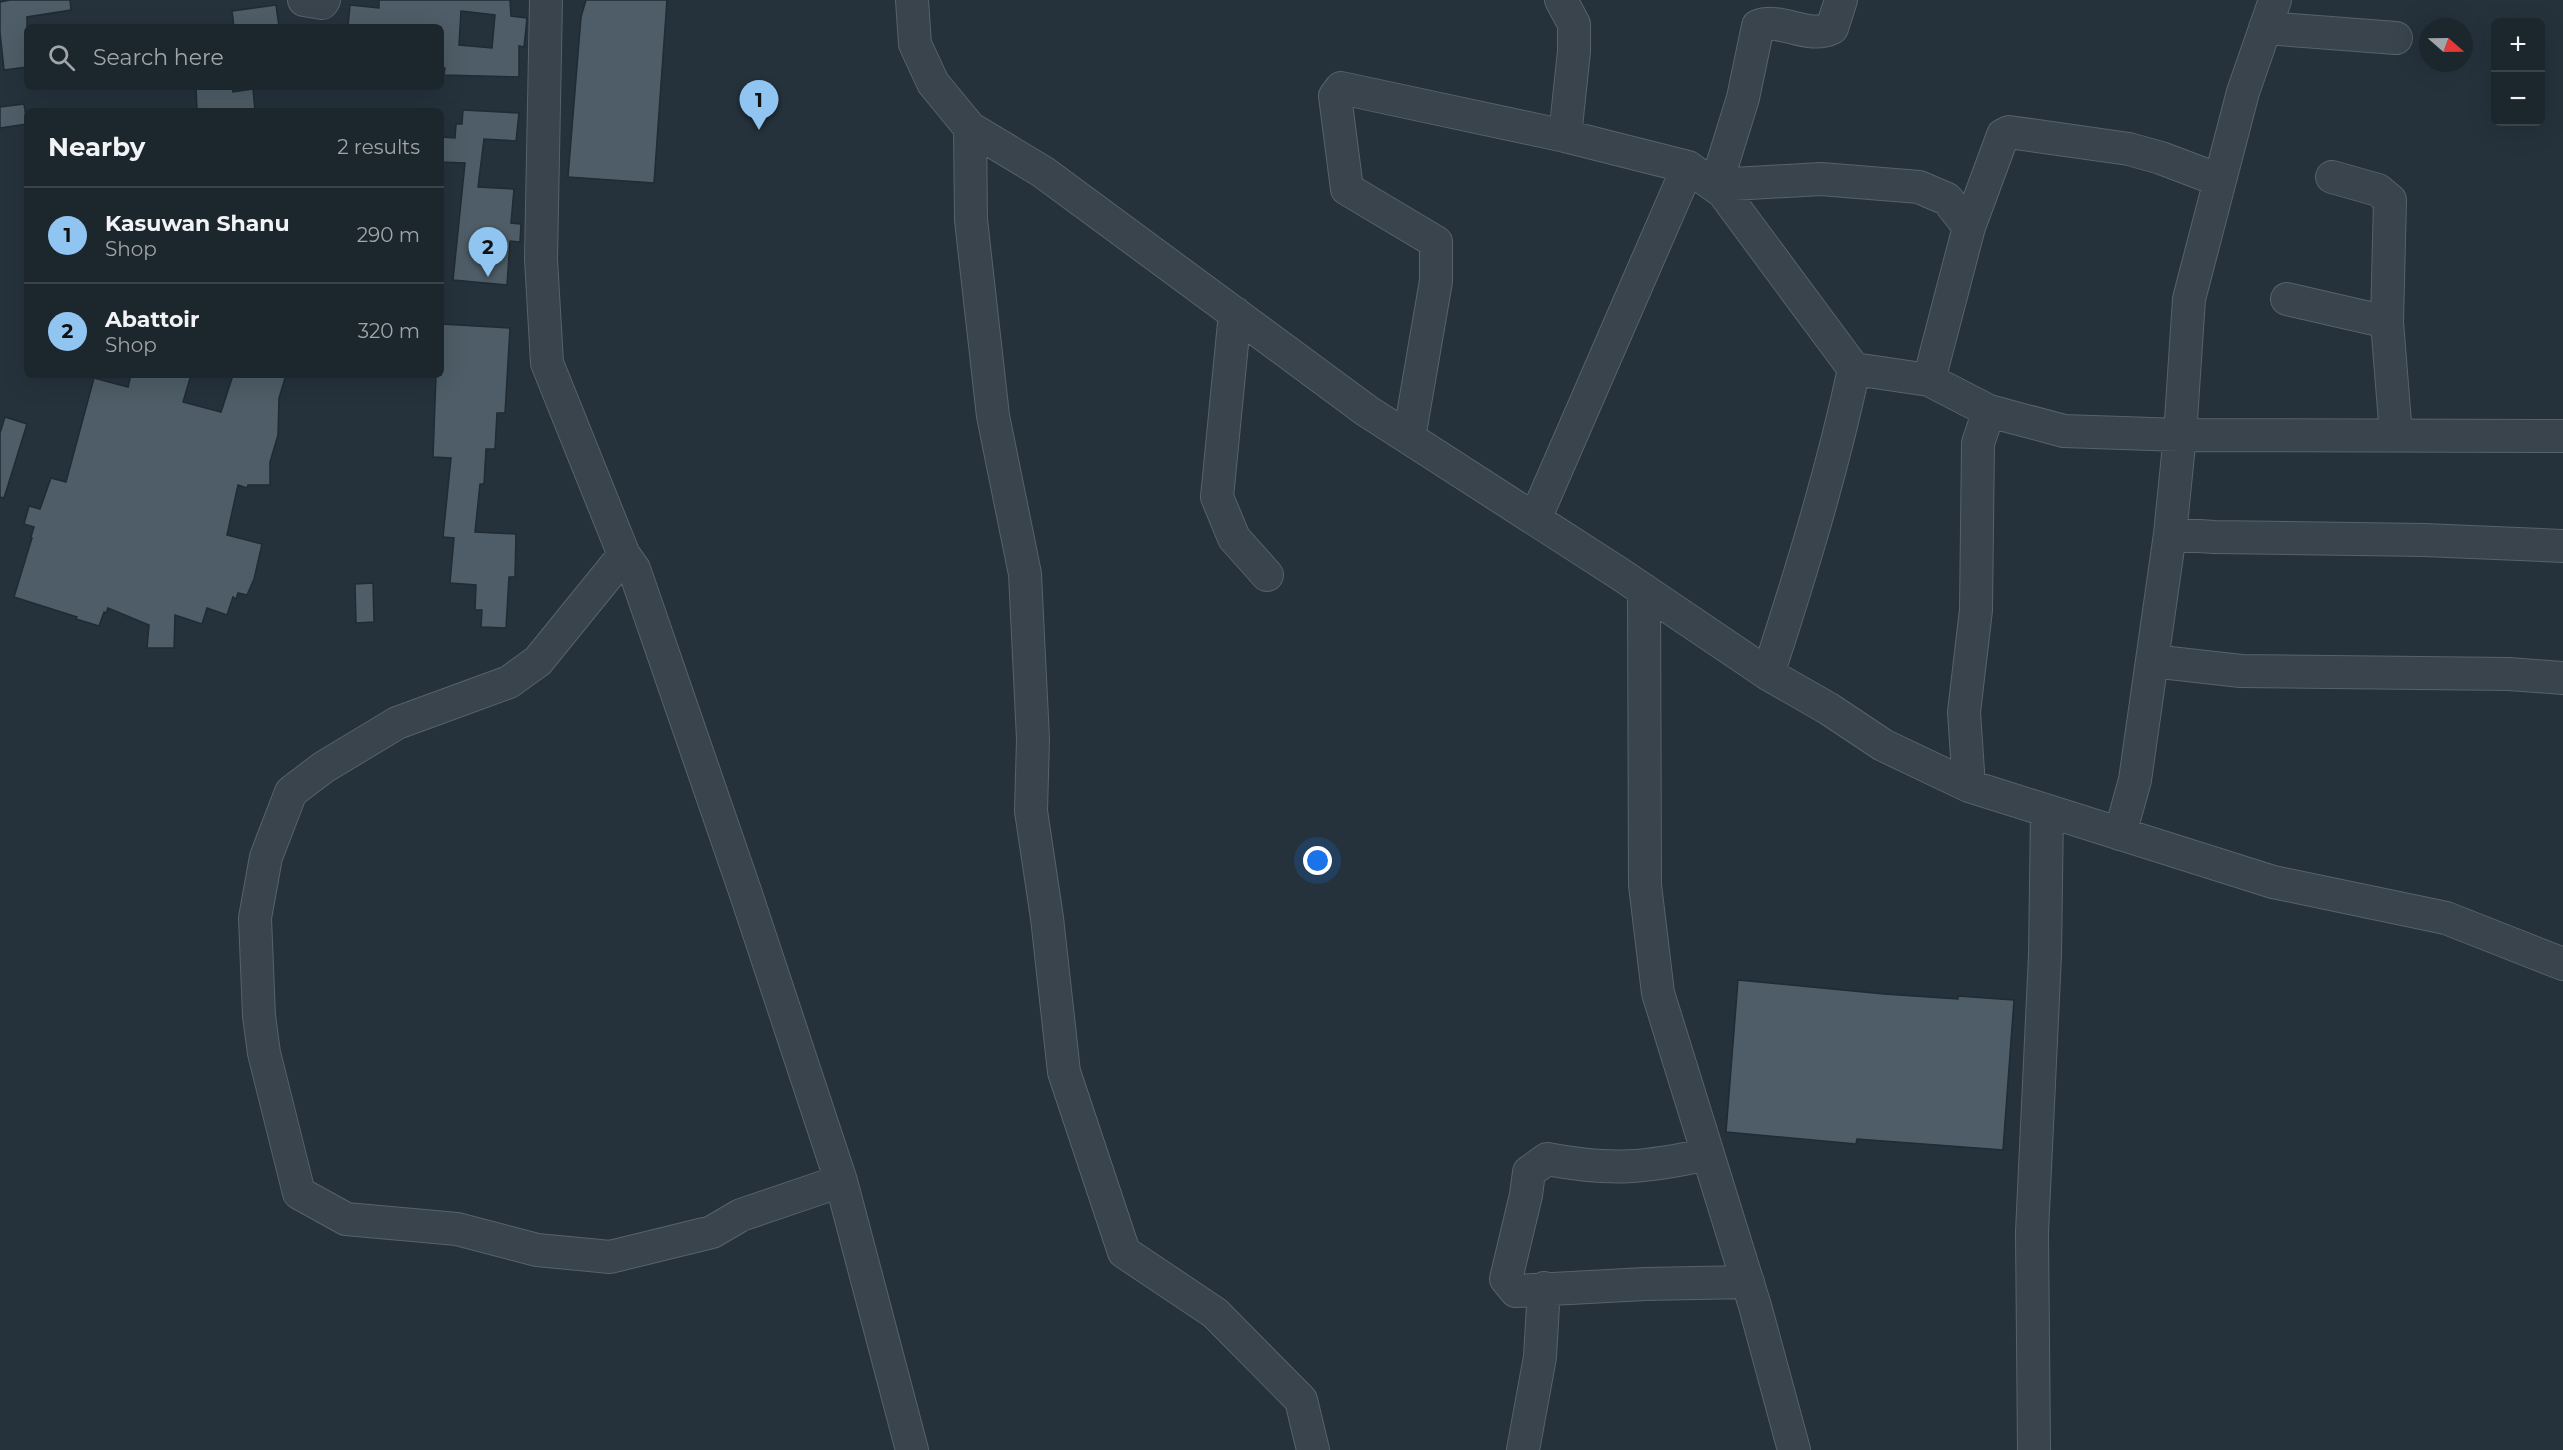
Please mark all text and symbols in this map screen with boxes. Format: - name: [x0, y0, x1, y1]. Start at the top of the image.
- north arrow: [2419, 18, 2473, 72]
- map controls: [2491, 18, 2545, 126]
- button: +: [2491, 18, 2545, 72]
- search box: [24, 24, 444, 90]
- icon: search: [45, 41, 78, 74]
- text: Search here: [93, 44, 224, 71]
- button: −: [2491, 72, 2545, 126]
- pin: 1: [740, 80, 778, 130]
- text: Nearby: [48, 131, 145, 163]
- text: 2 results: [337, 135, 420, 159]
- text: Kasuwan Shanu: [105, 210, 290, 237]
- text: 1: [64, 223, 71, 247]
- text: 290 m: [357, 223, 420, 247]
- pin: 2: [468, 228, 508, 277]
- text: Shop: [105, 237, 157, 261]
- text: Abattoir: [105, 306, 199, 333]
- text: 2: [62, 319, 73, 343]
- text: 320 m: [358, 319, 420, 343]
- text: Shop: [105, 333, 157, 357]
- your location: [1303, 846, 1332, 875]

